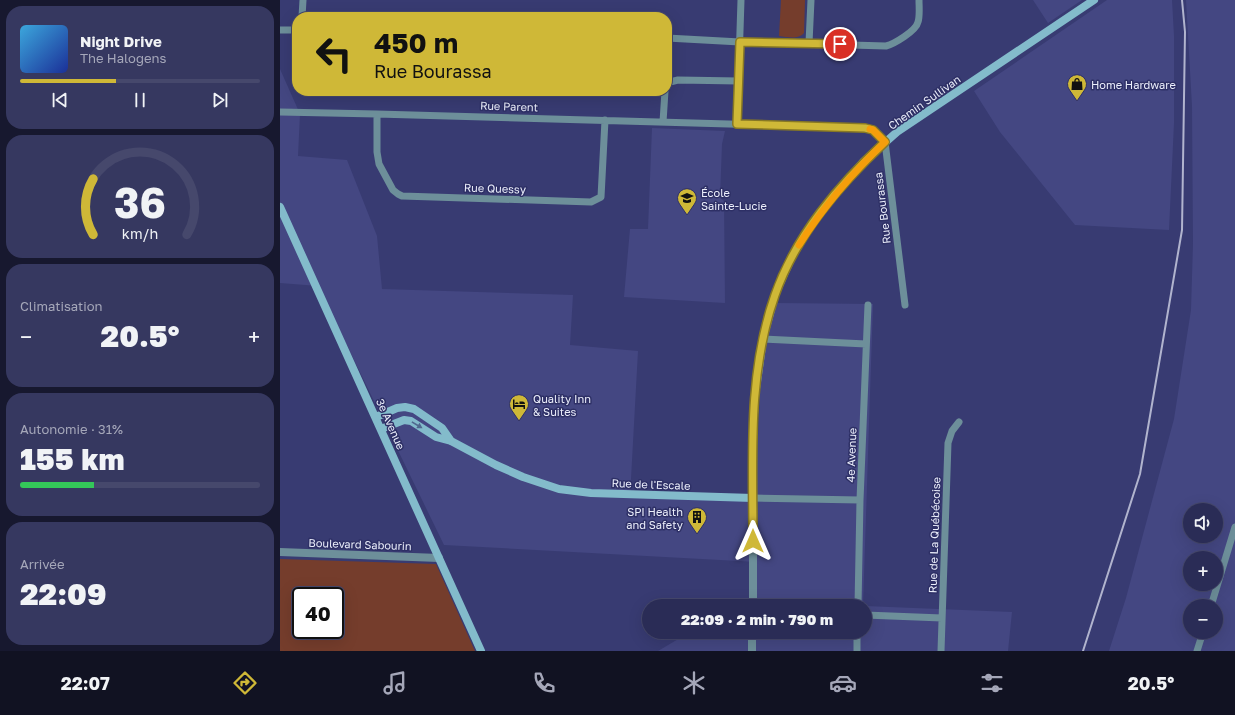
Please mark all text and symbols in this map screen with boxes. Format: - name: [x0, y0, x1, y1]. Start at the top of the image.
- text: 450 m: [374, 26, 458, 59]
- pin: [823, 27, 857, 61]
- icon: left: [308, 28, 360, 80]
- text: Night Drive: [80, 32, 162, 50]
- icon: arrive: [829, 33, 851, 55]
- text: The Halogens: [80, 50, 166, 66]
- text: Rue Bourassa: [374, 60, 492, 82]
- street label: Chemin Sullivan: [885, 72, 963, 132]
- shop icon: Home Hardware: [1066, 73, 1088, 101]
- place label: Home Hardware: [1091, 78, 1176, 91]
- icon: previous: [49, 89, 71, 111]
- icon: pause: [129, 89, 151, 111]
- icon: next: [209, 89, 231, 111]
- street label: Rue Parent: [480, 98, 538, 114]
- street label: Rue Bourassa: [871, 171, 893, 245]
- text: 36: [114, 176, 166, 226]
- street label: Rue Quessy: [464, 180, 526, 196]
- place label: École Sainte-Lucie: [701, 186, 767, 212]
- school or university icon: École Sainte-Lucie: [676, 187, 698, 215]
- text: km/h: [122, 224, 158, 241]
- text: Climatisation: [20, 298, 102, 314]
- text: 20.5°: [101, 318, 179, 354]
- text: −: [20, 323, 32, 350]
- text: +: [248, 323, 260, 350]
- place label: Quality Inn & Suites: [533, 392, 591, 418]
- hotel icon: Quality Inn & Suites: [508, 393, 530, 421]
- street label: 3e Avenue: [374, 397, 408, 451]
- text: Autonomie · 31%: [20, 421, 123, 437]
- one-way arrow: [411, 422, 423, 429]
- street label: 4e Avenue: [844, 427, 858, 483]
- text: 155 km: [20, 441, 125, 477]
- street label: Rue de l'Escale: [611, 476, 691, 492]
- street label: Rue de La Québécoise: [925, 477, 943, 593]
- map controls: [1183, 503, 1223, 639]
- button: sound: [1183, 503, 1223, 543]
- place label: SPI Health and Safety: [626, 505, 683, 531]
- building icon: SPI Health and Safety: [686, 506, 708, 534]
- position arrow: [732, 520, 774, 562]
- street label: Boulevard Sabourin: [308, 536, 412, 552]
- button: +: [1183, 551, 1223, 591]
- text: Arrivée: [20, 556, 64, 572]
- text: 22:09: [20, 576, 106, 612]
- speed limit sign: 40: [292, 587, 344, 639]
- button: −: [1183, 599, 1223, 639]
- text: 22:09 · 2 min · 790 m: [681, 610, 833, 628]
- icon: directions: [231, 669, 259, 697]
- icon: music: [381, 669, 409, 697]
- icon: phone: [530, 669, 558, 697]
- icon: climate: [680, 669, 708, 697]
- icon: car: [829, 669, 857, 697]
- icon: filters: [978, 669, 1006, 697]
- text: 22:07: [61, 672, 110, 694]
- text: 20.5°: [1128, 672, 1174, 694]

